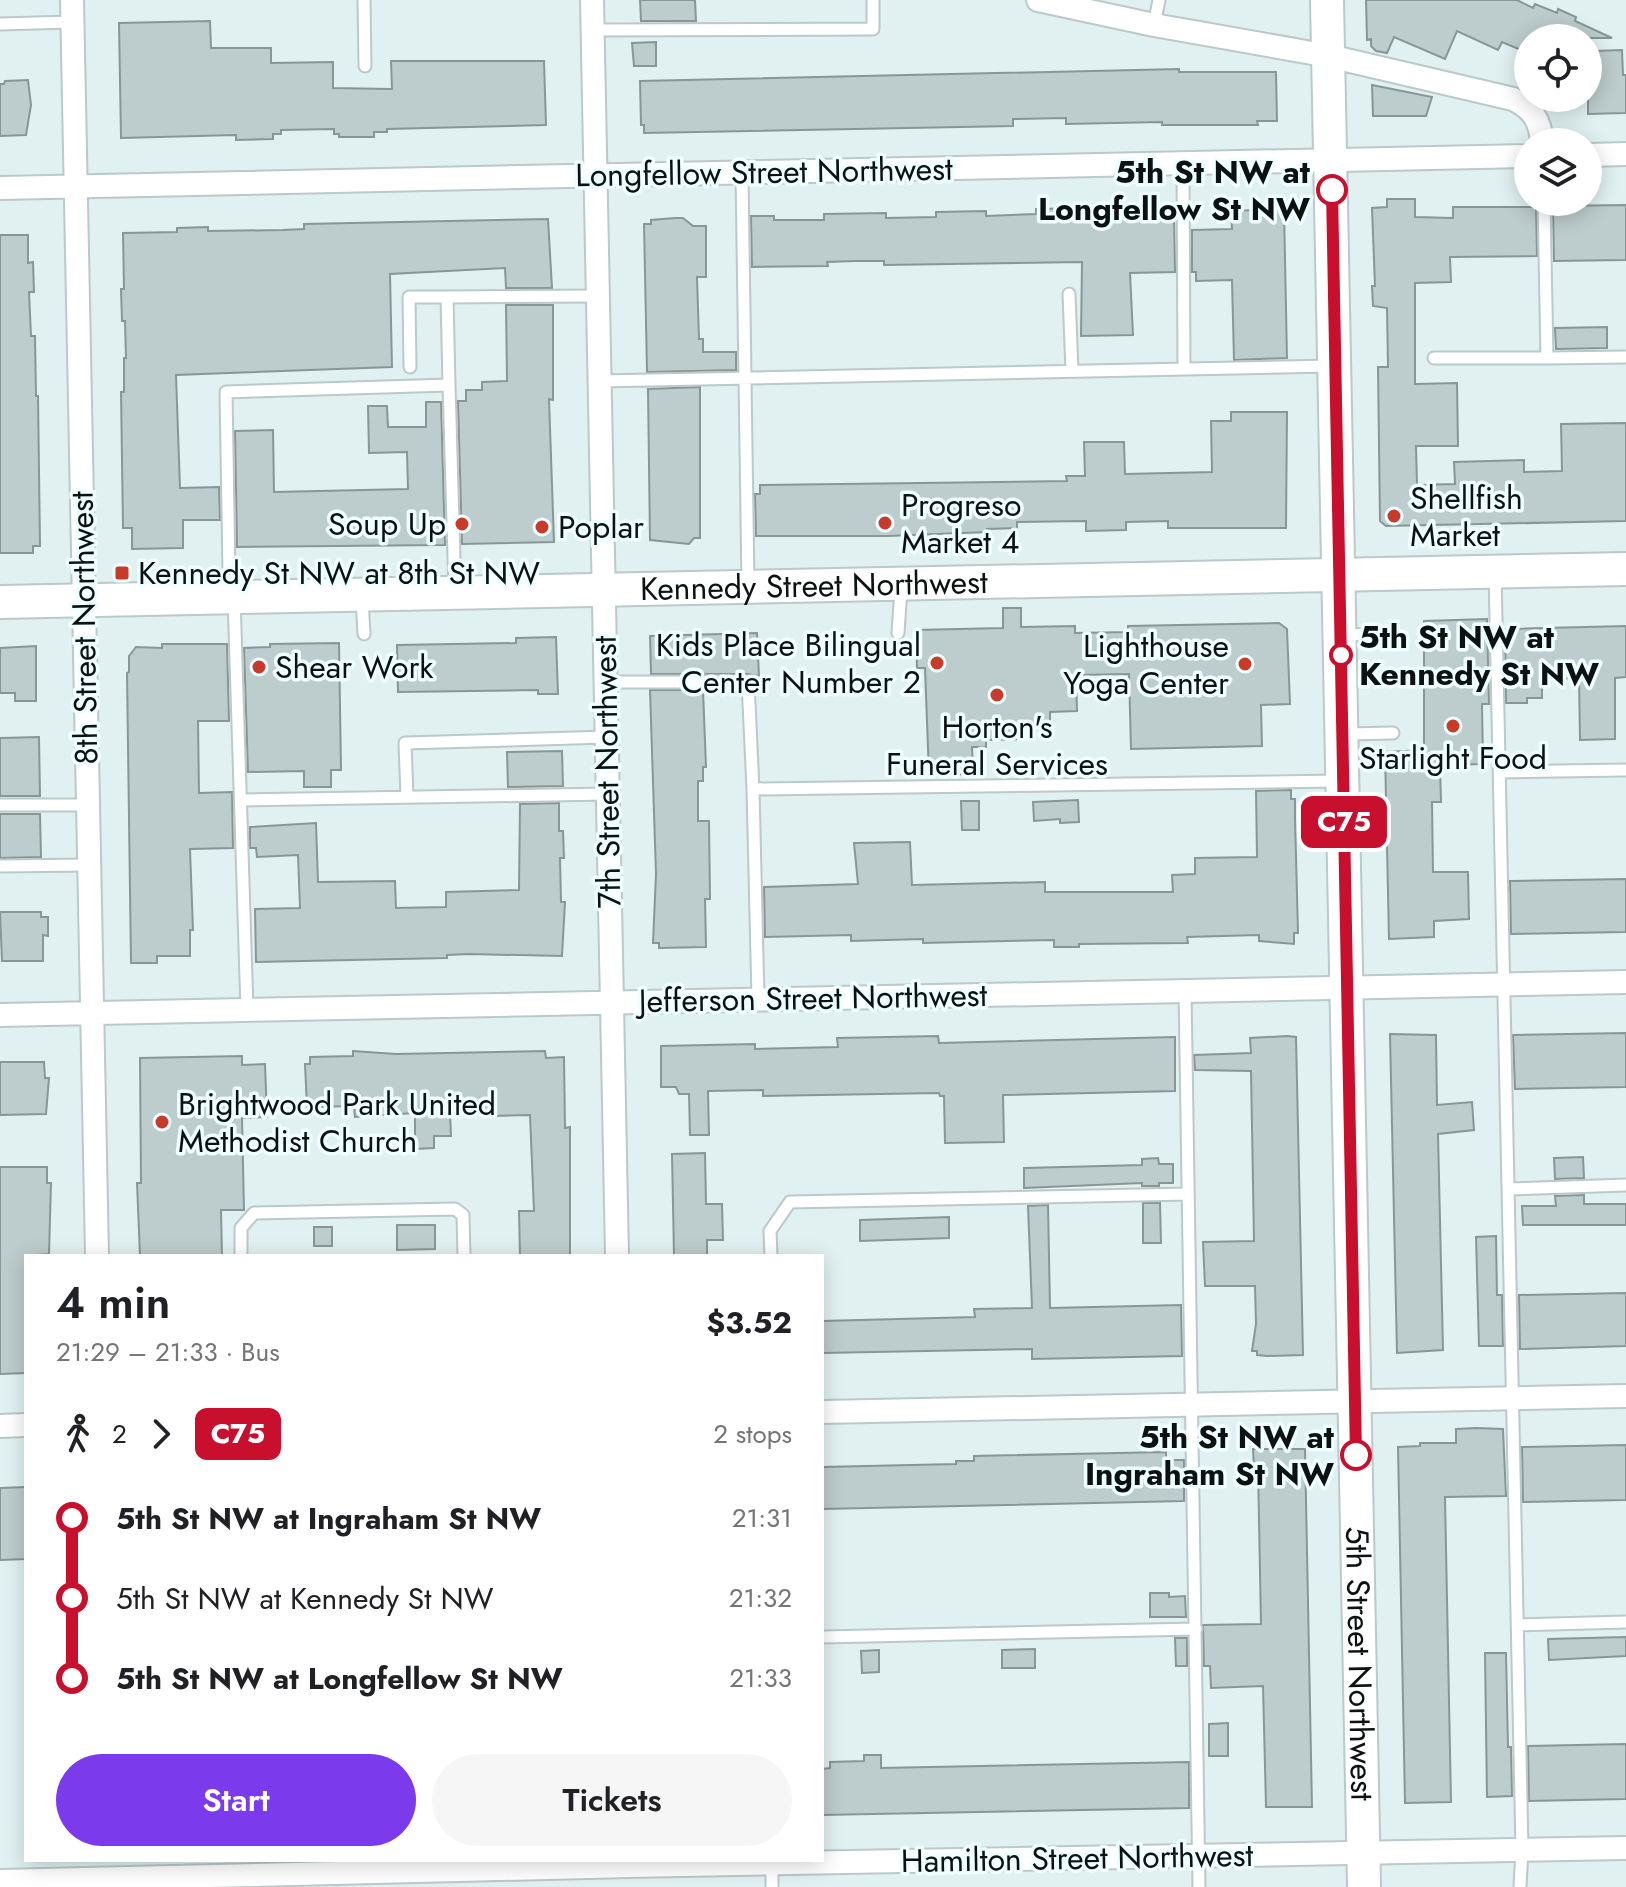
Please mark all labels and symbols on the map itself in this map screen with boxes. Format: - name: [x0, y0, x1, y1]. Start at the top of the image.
- street label: Longfellow Street Northwest: [575, 146, 953, 198]
- place label: 5th St NW at Longfellow St NW: [1038, 149, 1311, 232]
- marker: 5th St NW at Longfellow St NW: [1317, 175, 1347, 205]
- place label: Shellfish Market: [1410, 475, 1523, 558]
- place label: Progreso Market 4: [901, 482, 1021, 565]
- street label: 8th Street Northwest: [59, 491, 109, 765]
- place label: Soup Up: [328, 501, 446, 547]
- place label: Poplar: [558, 504, 644, 550]
- marker: Shellfish Market: [1385, 507, 1403, 525]
- marker: Progreso Market 4: [876, 514, 894, 532]
- marker: Soup Up: [453, 515, 471, 533]
- marker: Poplar: [533, 518, 551, 536]
- place label: Kennedy St NW at 8th St NW: [138, 550, 540, 596]
- street label: Kennedy Street Northwest: [640, 559, 988, 612]
- marker: Kennedy St NW at 8th St NW: [113, 564, 131, 582]
- place label: 5th St NW at Kennedy St NW: [1359, 614, 1599, 697]
- place label: Kids Place Bilingual Center Number 2: [656, 622, 921, 705]
- place label: Lighthouse Yoga Center: [1063, 623, 1229, 706]
- street label: 7th Street Northwest: [582, 635, 632, 909]
- place label: Shear Work: [275, 644, 434, 690]
- marker: 5th St NW at Kennedy St NW: [1330, 644, 1352, 666]
- marker: Kids Place Bilingual Center Number 2: [928, 654, 946, 672]
- marker: Lighthouse Yoga Center: [1236, 655, 1254, 673]
- marker: Shear Work: [250, 658, 268, 676]
- marker: Horton's Funeral Services: [988, 686, 1006, 704]
- place label: Horton's Funeral Services: [886, 704, 1108, 787]
- marker: Starlight Food: [1444, 717, 1462, 735]
- place label: Starlight Food: [1359, 735, 1547, 781]
- line badge: C75: [1298, 796, 1390, 848]
- street label: Jefferson Street Northwest: [634, 972, 988, 1024]
- place label: Brightwood Park United Methodist Church: [178, 1081, 496, 1164]
- marker: Brightwood Park United Methodist Church: [153, 1113, 171, 1131]
- place label: 5th St NW at Ingraham St NW: [1085, 1414, 1335, 1497]
- marker: 5th St NW at Ingraham St NW: [1341, 1440, 1371, 1470]
- street label: 5th Street Northwest: [1334, 1526, 1385, 1801]
- street label: Hamilton Street Northwest: [900, 1832, 1254, 1884]

